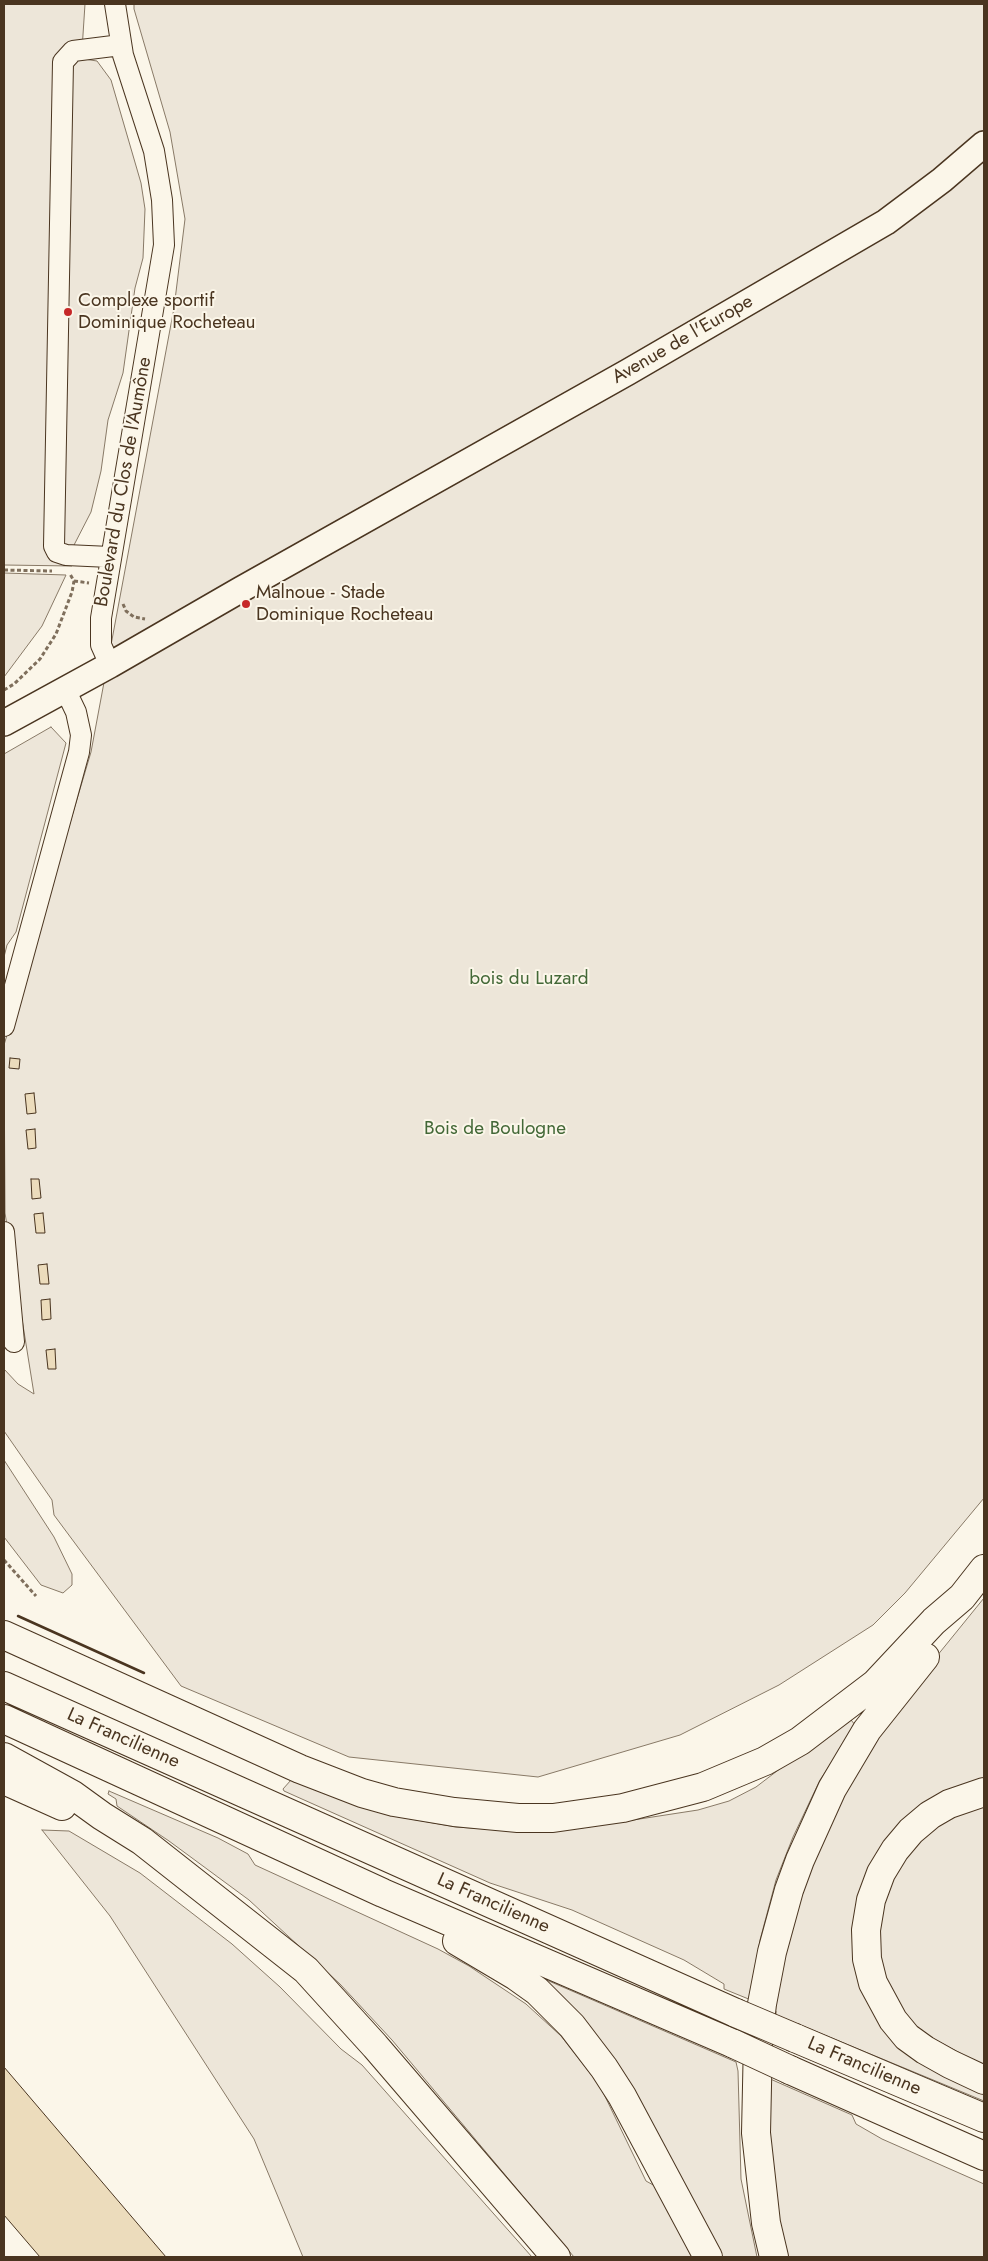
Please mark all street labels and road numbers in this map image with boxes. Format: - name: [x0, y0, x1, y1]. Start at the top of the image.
- street label: Avenue de l'Europe: [609, 290, 757, 390]
- street label: Boulevard du Clos de l'Aumône: [91, 355, 157, 609]
- street label: La Francilienne: [63, 1704, 183, 1774]
- street label: La Francilienne: [433, 1869, 553, 1939]
- street label: La Francilienne: [804, 2033, 924, 2101]

